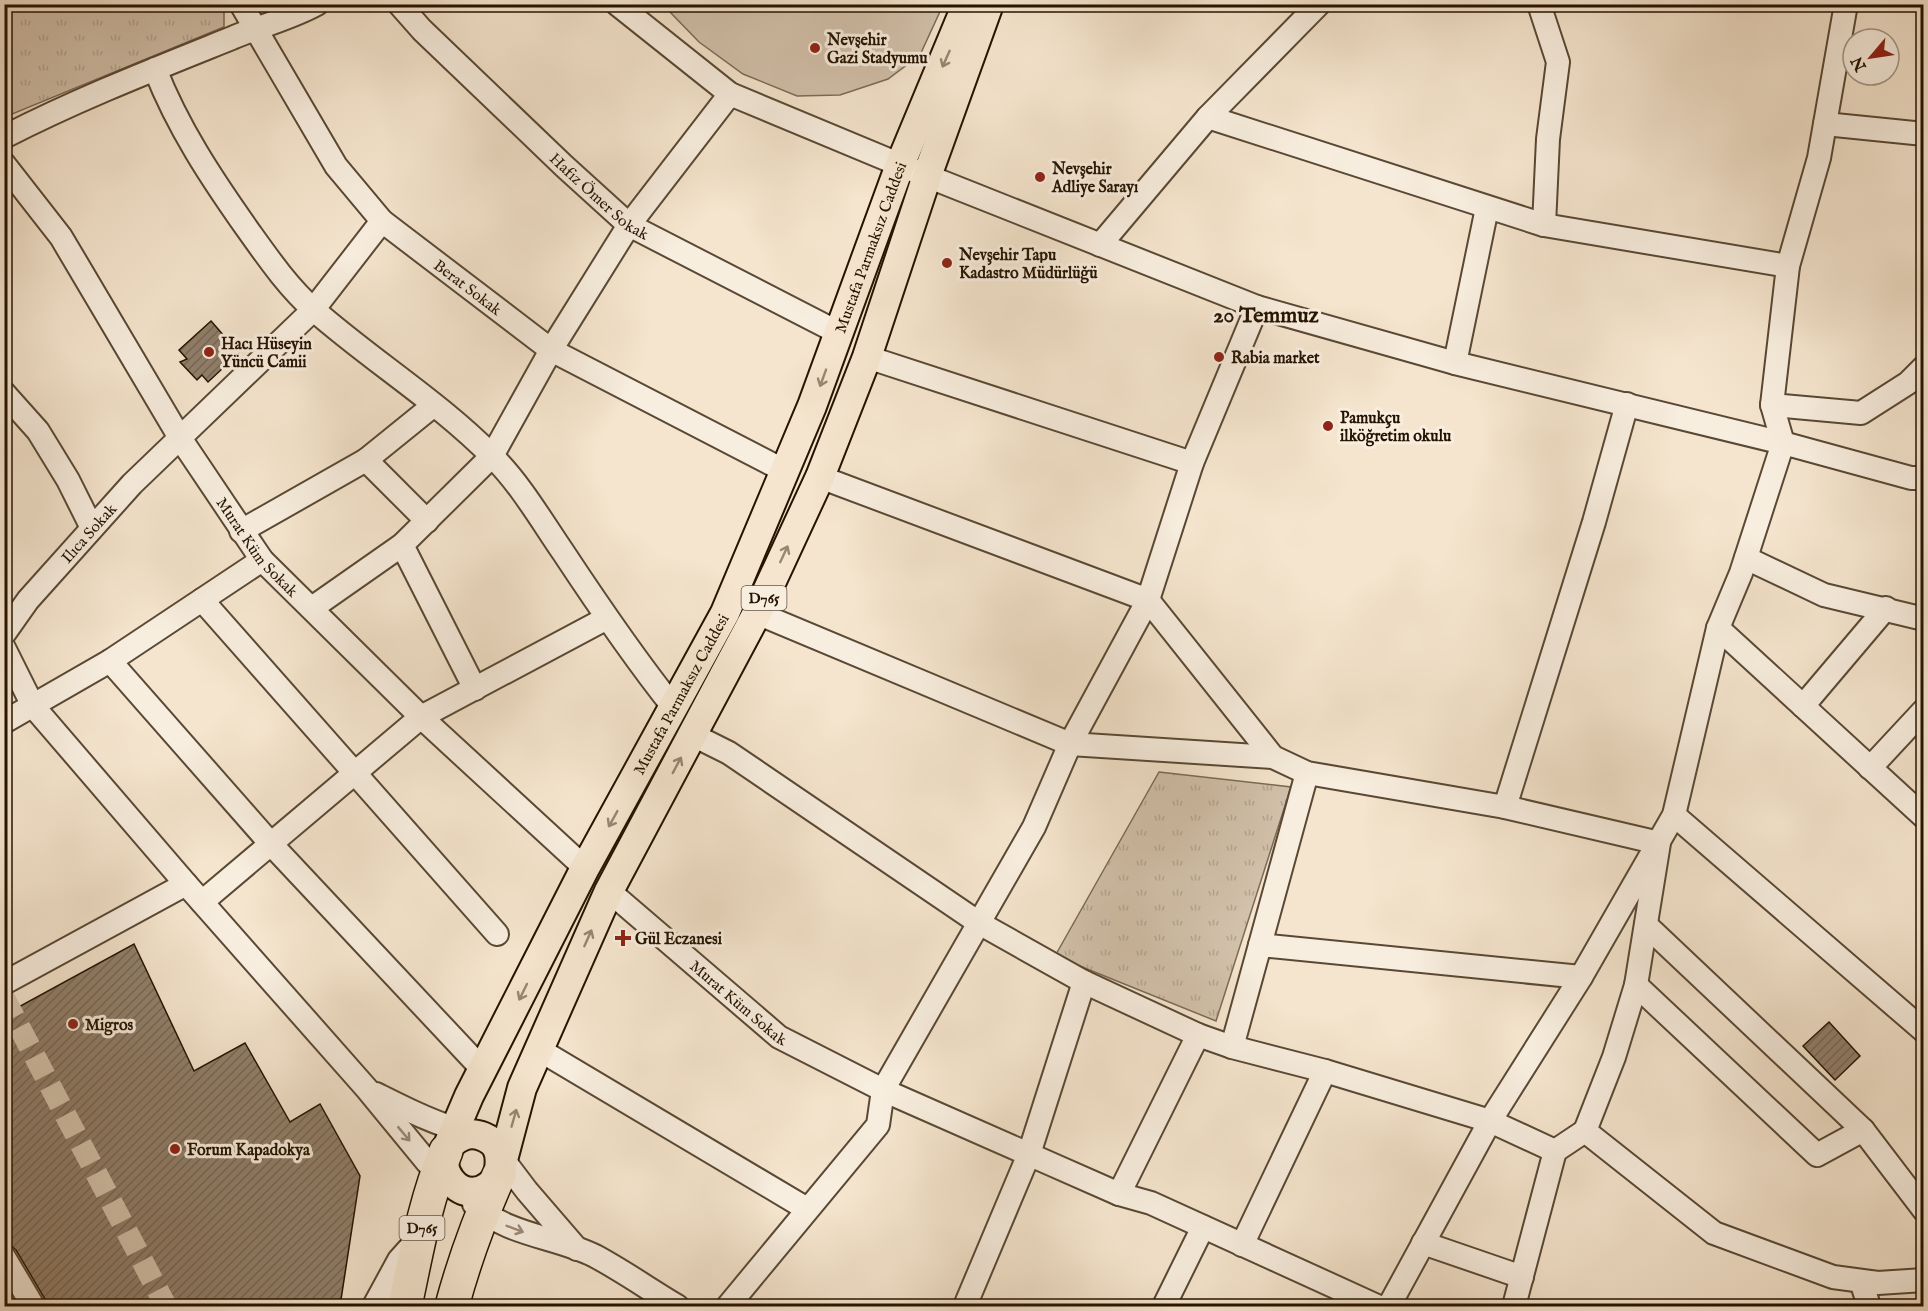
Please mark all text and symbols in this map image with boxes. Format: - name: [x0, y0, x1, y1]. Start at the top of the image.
- north arrow: [1841, 27, 1901, 87]
- place label: Nevşehir Gazi Stadyumu: [826, 31, 928, 69]
- marker: Nevşehir Gazi Stadyumu: [808, 41, 822, 55]
- one-way arrow: [939, 49, 951, 67]
- text: N: [1847, 52, 1872, 75]
- street label: Hafız Ömer Sokak: [544, 149, 652, 246]
- street label: Mustafa Parmaksız Caddesi: [831, 159, 912, 336]
- place label: Nevşehir Adliye Sarayı: [1051, 160, 1139, 198]
- marker: Nevşehir Adliye Sarayı: [1033, 170, 1047, 184]
- place label: Nevşehir Tapu Kadastro Müdürlüğü: [958, 246, 1098, 284]
- street label: Berat Sokak: [429, 256, 505, 321]
- marker: Nevşehir Tapu Kadastro Müdürlüğü: [940, 256, 954, 270]
- district label: 20 Temmuz: [1213, 302, 1320, 330]
- place label: Hacı Hüseyin Yüncü Camii: [221, 335, 312, 373]
- marker: Hacı Hüseyin Yüncü Camii: [202, 345, 216, 359]
- place label: Rabia market: [1231, 349, 1320, 369]
- marker: Rabia market: [1212, 350, 1226, 364]
- one-way arrow: [816, 368, 827, 387]
- place label: Pamukçu ilköğretim okulu: [1340, 409, 1452, 447]
- marker: Pamukçu ilköğretim okulu: [1321, 419, 1335, 433]
- street label: Murat Küm Sokak: [211, 494, 302, 602]
- street label: Ilıca Sokak: [58, 500, 122, 568]
- one-way arrow: [779, 545, 791, 563]
- road number: D765: [742, 586, 786, 610]
- street label: Mustafa Parmaksız Caddesi: [630, 611, 735, 779]
- one-way arrow: [671, 757, 683, 774]
- one-way arrow: [607, 809, 618, 827]
- one-way arrow: [583, 929, 594, 947]
- place label: Gül Eczanesi: [635, 930, 723, 950]
- marker: Gül Eczanesi: [616, 931, 630, 945]
- street label: Murat Küm Sokak: [685, 957, 790, 1051]
- one-way arrow: [517, 982, 528, 1000]
- place label: Migros: [85, 1016, 134, 1036]
- marker: Migros: [66, 1017, 80, 1031]
- one-way arrow: [509, 1109, 520, 1128]
- one-way arrow: [397, 1126, 411, 1141]
- place label: Forum Kapadokya: [187, 1141, 311, 1161]
- marker: Forum Kapadokya: [168, 1142, 182, 1156]
- road number: D765: [400, 1216, 444, 1240]
- one-way arrow: [506, 1224, 524, 1235]

